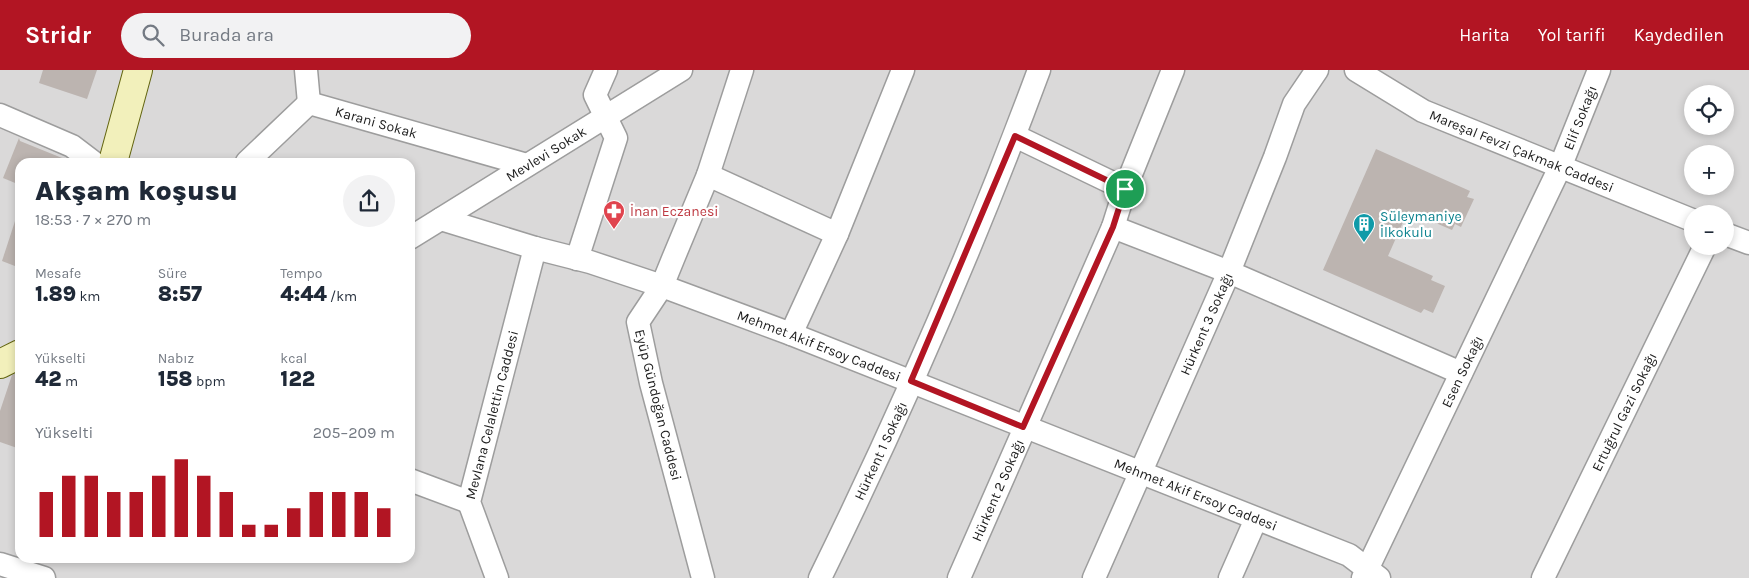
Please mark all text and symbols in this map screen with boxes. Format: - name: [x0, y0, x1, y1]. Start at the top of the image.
- search box: [121, 13, 471, 58]
- text: Stridr: [25, 21, 91, 49]
- icon: search: [139, 21, 167, 49]
- text: Burada ara: [179, 24, 274, 46]
- text: Harita: [1459, 24, 1510, 46]
- text: Yol tarifi: [1538, 24, 1606, 46]
- text: Kaydedilen: [1634, 24, 1724, 46]
- street label: Elif Sokağı: [1559, 83, 1600, 152]
- map controls: [1684, 85, 1734, 255]
- button: locate: [1684, 85, 1734, 135]
- street label: Karani Sokak: [333, 102, 419, 142]
- street label: Mareşal Fevzi Çakmak Caddesi: [1427, 106, 1616, 196]
- street label: Mevlevi Sokak: [503, 122, 589, 185]
- button: +: [1684, 145, 1734, 195]
- pin: [1104, 168, 1146, 210]
- text: Akşam koşusu: [35, 174, 238, 207]
- button: share: [343, 175, 395, 227]
- icon: arrive: [1111, 175, 1139, 203]
- pharmacy icon: İnan Eczanesi: [602, 199, 626, 230]
- place label: İnan Eczanesi: [630, 203, 718, 220]
- button: −: [1684, 205, 1734, 255]
- place label: Süleymaniye İlkokulu: [1380, 208, 1462, 241]
- text: 18:53 · 7 × 270 m: [35, 210, 151, 229]
- building icon: Süleymaniye İlkokulu: [1352, 212, 1376, 243]
- text: Mesafe: [35, 265, 81, 282]
- text: Süre: [158, 265, 187, 282]
- text: Tempo: [280, 265, 322, 282]
- street label: Hürkent 3 Sokağı: [1176, 270, 1236, 378]
- text: 1.89: [35, 282, 76, 306]
- text: 8:57: [158, 282, 202, 306]
- text: 4:44: [280, 282, 327, 306]
- text: km: [76, 288, 100, 305]
- text: /km: [327, 288, 357, 305]
- street label: Mehmet Akif Ersoy Caddesi: [735, 306, 903, 385]
- street label: Eyüp Gündoğan Caddesi: [631, 328, 685, 482]
- street label: Mevlana Celalettin Caddesi: [462, 329, 522, 501]
- street label: Esen Sokağı: [1437, 333, 1487, 410]
- text: Yükselti: [35, 350, 86, 367]
- text: Nabız: [158, 350, 194, 367]
- text: kcal: [280, 350, 307, 367]
- street label: Ertuğrul Gazi Sokağı: [1588, 350, 1660, 474]
- text: 42: [35, 367, 62, 391]
- text: 158: [158, 367, 193, 391]
- text: 122: [280, 367, 315, 391]
- text: m: [62, 373, 78, 390]
- text: bpm: [193, 373, 226, 390]
- street label: Hürkent 1 Sokağı: [850, 399, 911, 503]
- text: Yükselti: [35, 423, 93, 442]
- text: 205–209 m: [313, 423, 395, 442]
- street label: Hürkent 2 Sokağı: [968, 436, 1028, 544]
- street label: Mehmet Akif Ersoy Caddesi: [1112, 454, 1280, 534]

